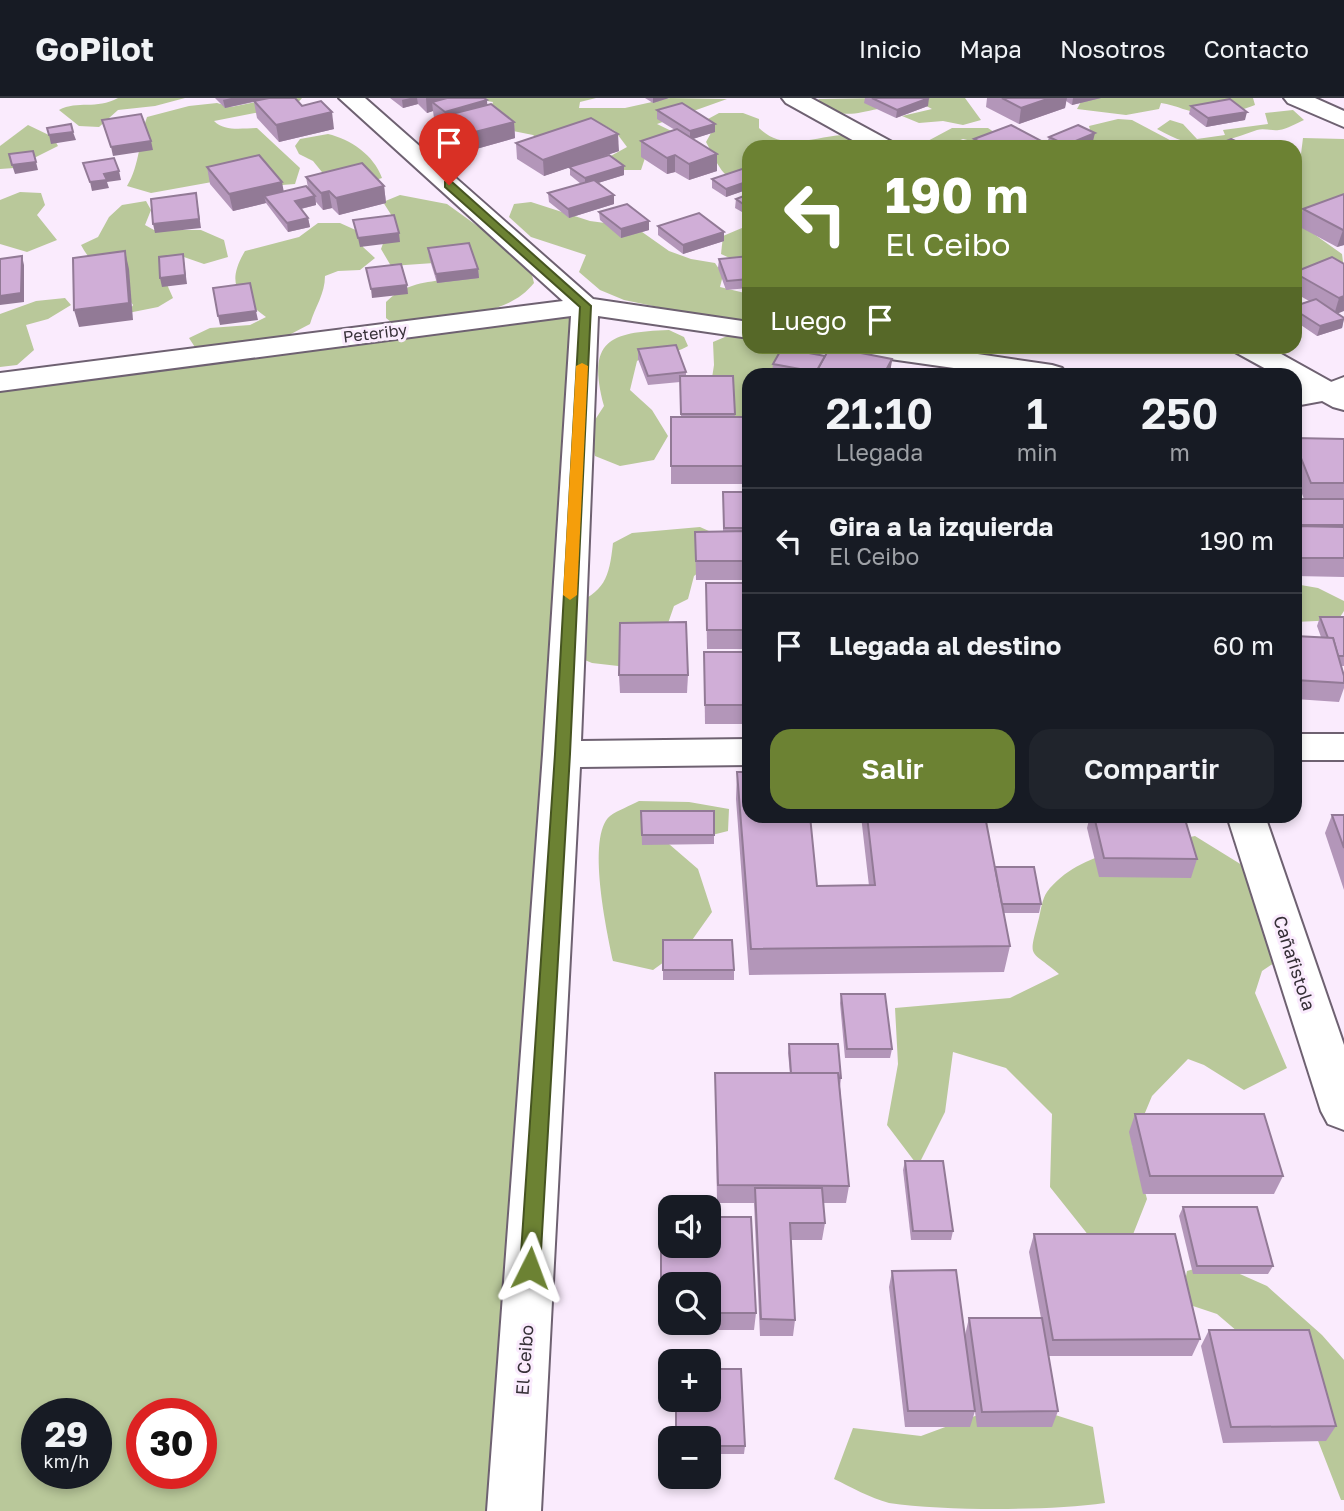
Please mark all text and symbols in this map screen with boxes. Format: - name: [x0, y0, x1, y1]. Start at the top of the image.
- text: GoPilot: [35, 29, 154, 68]
- text: Inicio: [859, 34, 921, 63]
- text: Mapa: [959, 34, 1022, 63]
- text: Nosotros: [1060, 34, 1166, 63]
- text: Contacto: [1204, 34, 1309, 63]
- pin: [419, 113, 479, 185]
- icon: arrive: [430, 124, 468, 162]
- text: 190 m: [885, 165, 1028, 224]
- icon: left: [770, 168, 861, 259]
- text: El Ceibo: [885, 225, 1011, 263]
- icon: arrive: [861, 301, 899, 339]
- text: Luego: [770, 305, 847, 336]
- street label: Peteriby: [342, 319, 408, 347]
- text: 21:10: [826, 388, 933, 438]
- text: 1: [1027, 388, 1048, 438]
- text: 250: [1141, 388, 1218, 438]
- text: Llegada: [836, 438, 923, 466]
- text: min: [1017, 438, 1057, 466]
- text: m: [1170, 438, 1190, 466]
- text: Gira a la izquierda: [829, 511, 1053, 542]
- icon: left: [770, 522, 808, 560]
- text: 190 m: [1200, 525, 1274, 556]
- text: El Ceibo: [829, 542, 919, 570]
- icon: arrive: [770, 627, 808, 665]
- text: Llegada al destino: [829, 630, 1061, 661]
- text: 60 m: [1213, 630, 1274, 661]
- button: Salir: [770, 729, 1015, 809]
- button: Compartir: [1029, 729, 1274, 809]
- street label: Cañafistola: [1269, 913, 1321, 1013]
- map controls: [658, 1195, 721, 1489]
- button: sound: [658, 1195, 721, 1258]
- position arrow: [493, 1231, 567, 1305]
- button: search: [658, 1272, 721, 1335]
- street label: El Ceibo: [511, 1324, 537, 1396]
- button: +: [658, 1349, 721, 1412]
- speed limit sign: 30: [126, 1398, 217, 1489]
- text: 29: [45, 1413, 88, 1455]
- button: −: [658, 1426, 721, 1489]
- text: km/h: [44, 1450, 89, 1472]

